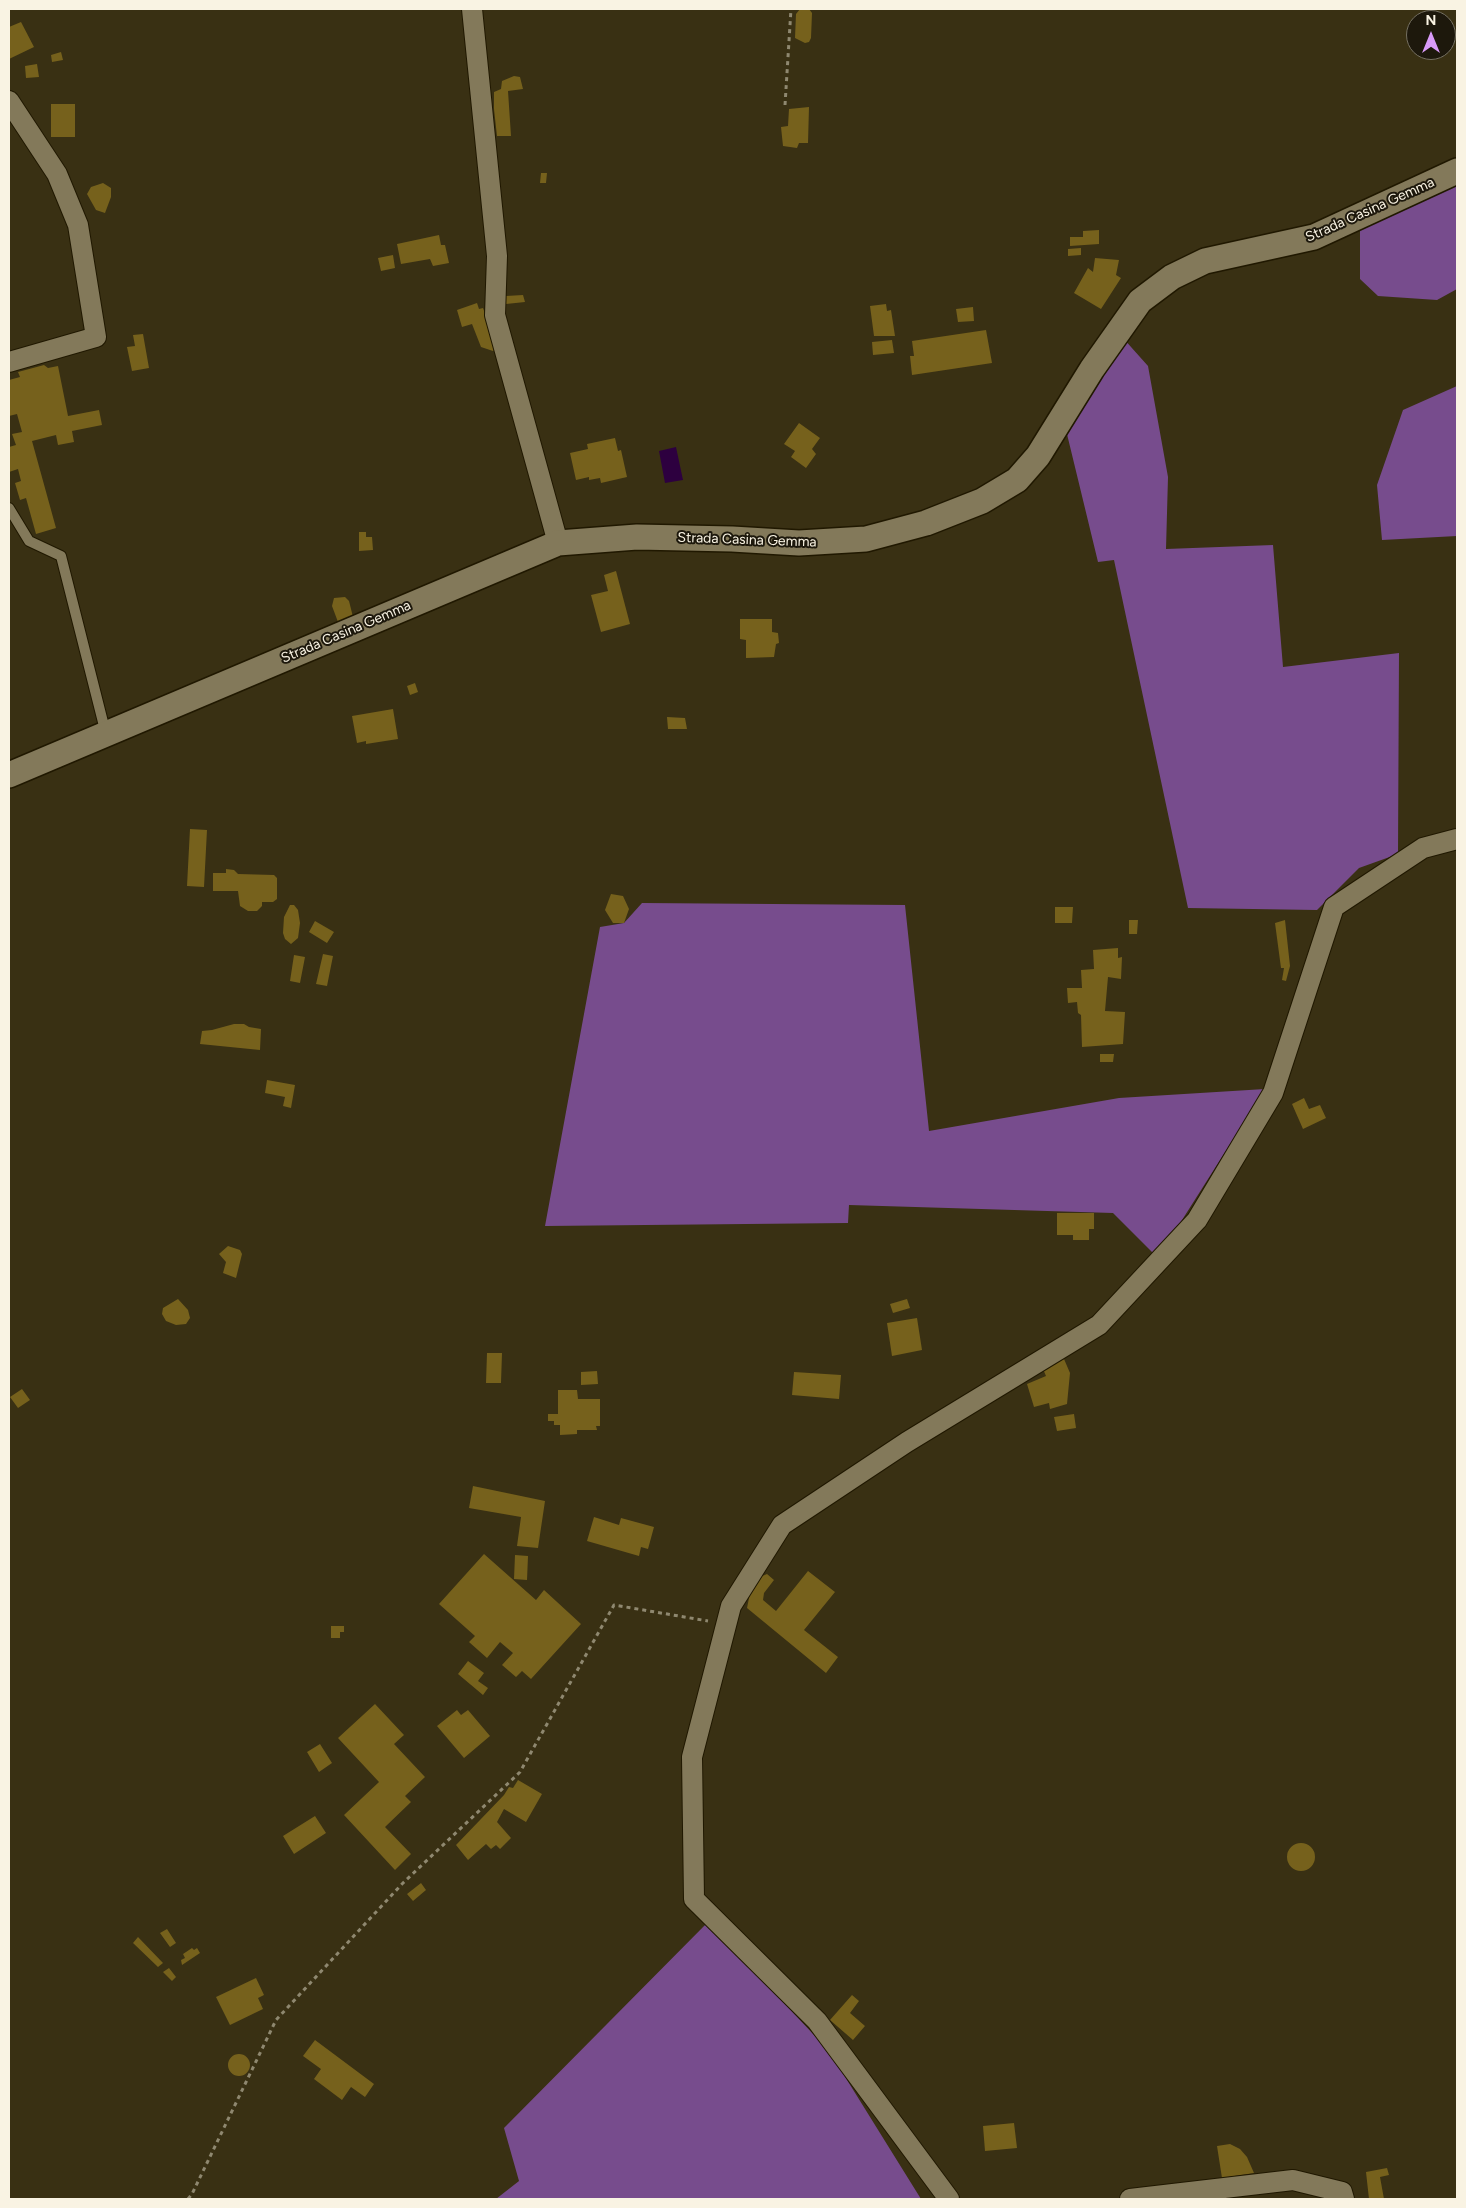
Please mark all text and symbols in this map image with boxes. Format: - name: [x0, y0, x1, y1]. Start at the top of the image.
- north arrow: [1406, 10, 1456, 60]
- text: N: [1426, 12, 1436, 29]
- street label: Strada Casina Gemma: [1303, 174, 1437, 246]
- street label: Strada Casina Gemma: [677, 529, 817, 551]
- street label: Strada Casina Gemma: [279, 597, 413, 667]

